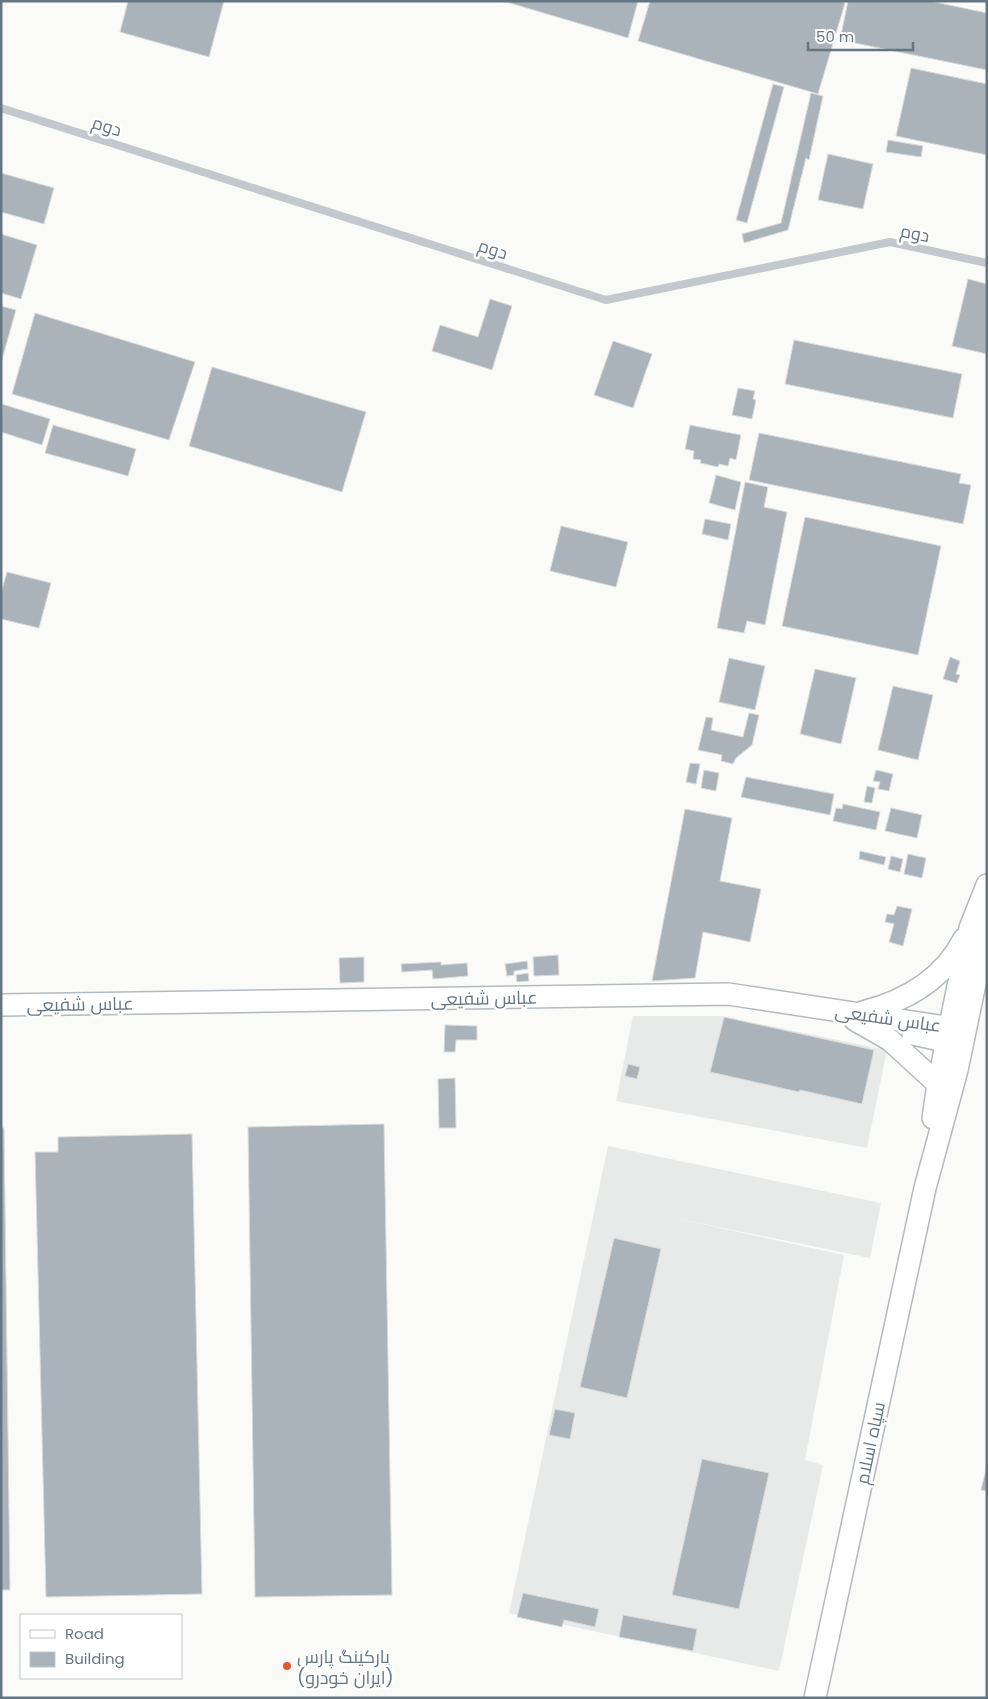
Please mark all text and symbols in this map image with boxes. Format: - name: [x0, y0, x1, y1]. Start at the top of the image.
- scale bar: [808, 20, 913, 52]
- text: 50 m: [816, 26, 854, 47]
- street label: دوم: [89, 110, 125, 142]
- street label: دوم: [898, 218, 932, 248]
- street label: دوم: [475, 233, 511, 265]
- street label: عباس شفیعی: [430, 985, 538, 1011]
- street label: عباس شفیعی: [26, 991, 134, 1017]
- street label: عباس شفیعی: [833, 998, 943, 1038]
- street label: سپاه اسلام: [849, 1399, 891, 1487]
- legend: [20, 1614, 182, 1679]
- text: Road: [65, 1623, 104, 1644]
- place label: پارکینگ پارس (ایران خودرو): [297, 1644, 394, 1690]
- text: Building: [65, 1648, 125, 1669]
- marker: پارکینگ پارس (ایران خودرو): [281, 1660, 293, 1672]

